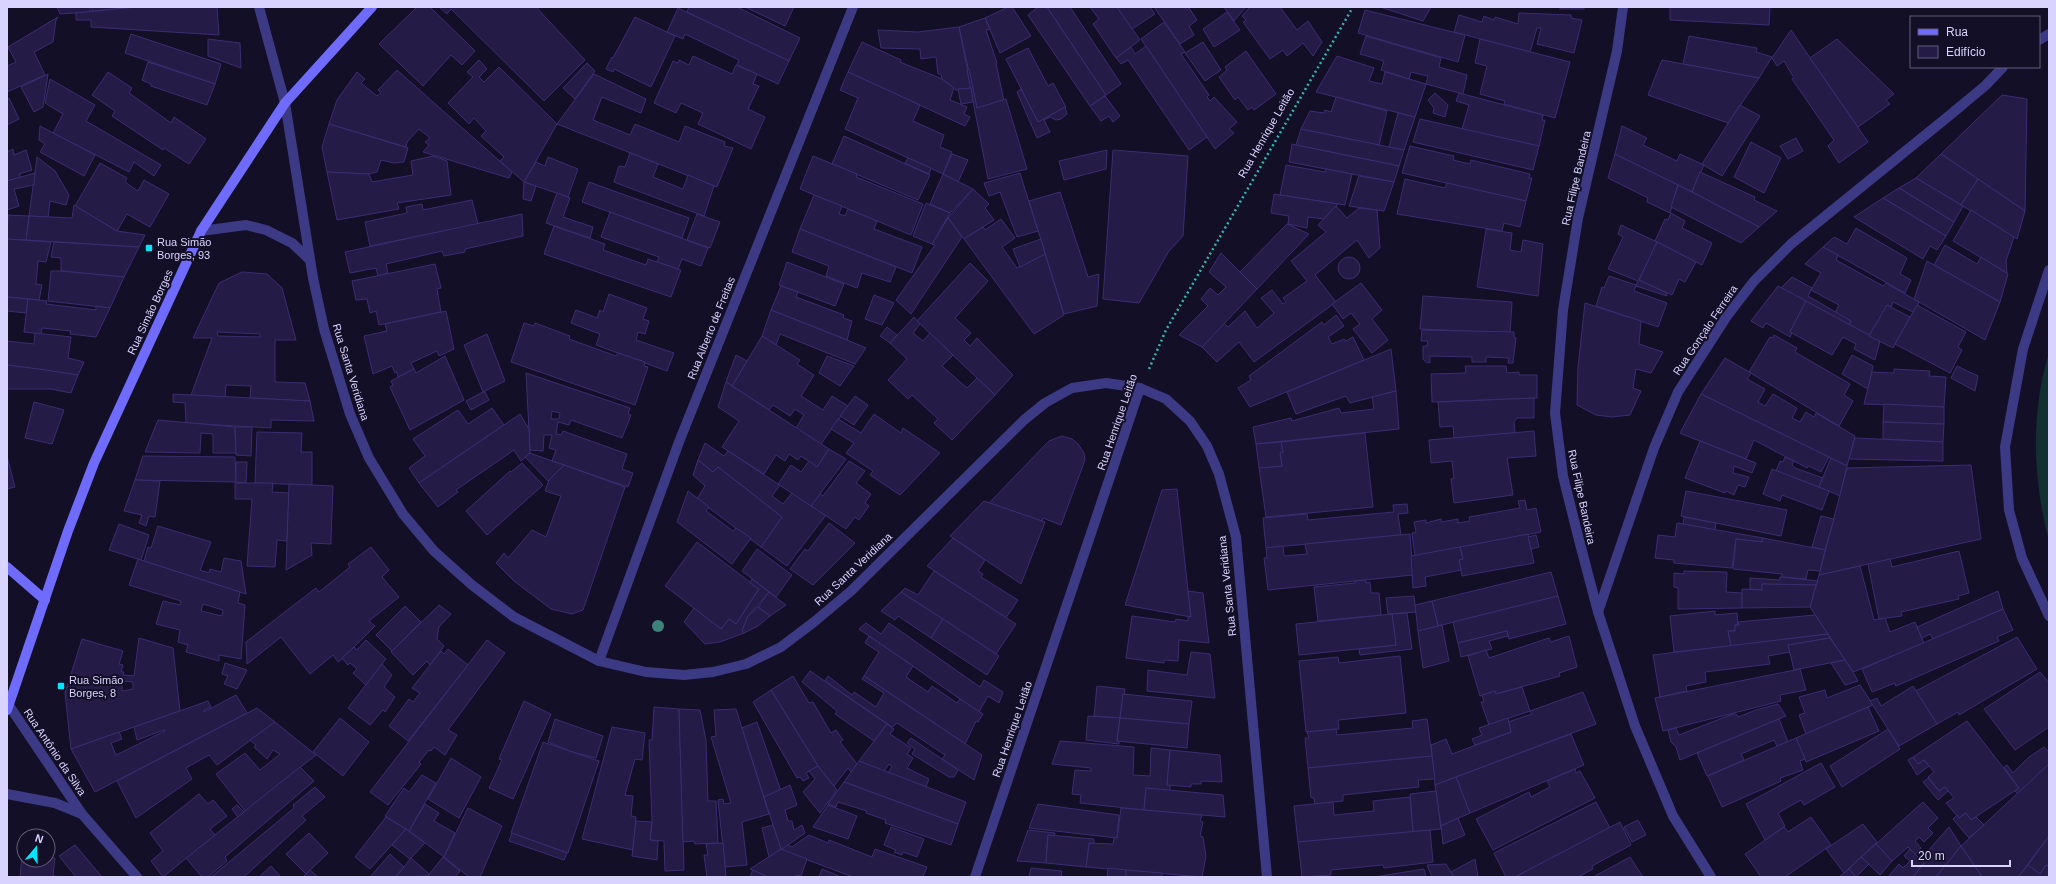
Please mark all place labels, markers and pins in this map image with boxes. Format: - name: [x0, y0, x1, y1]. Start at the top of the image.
- place label: Rua Simão Borges, 93: [157, 236, 211, 261]
- marker: Rua Simão Borges, 93: [144, 243, 154, 253]
- place label: Rua Simão Borges, 8: [69, 674, 123, 699]
- marker: Rua Simão Borges, 8: [56, 681, 66, 691]

